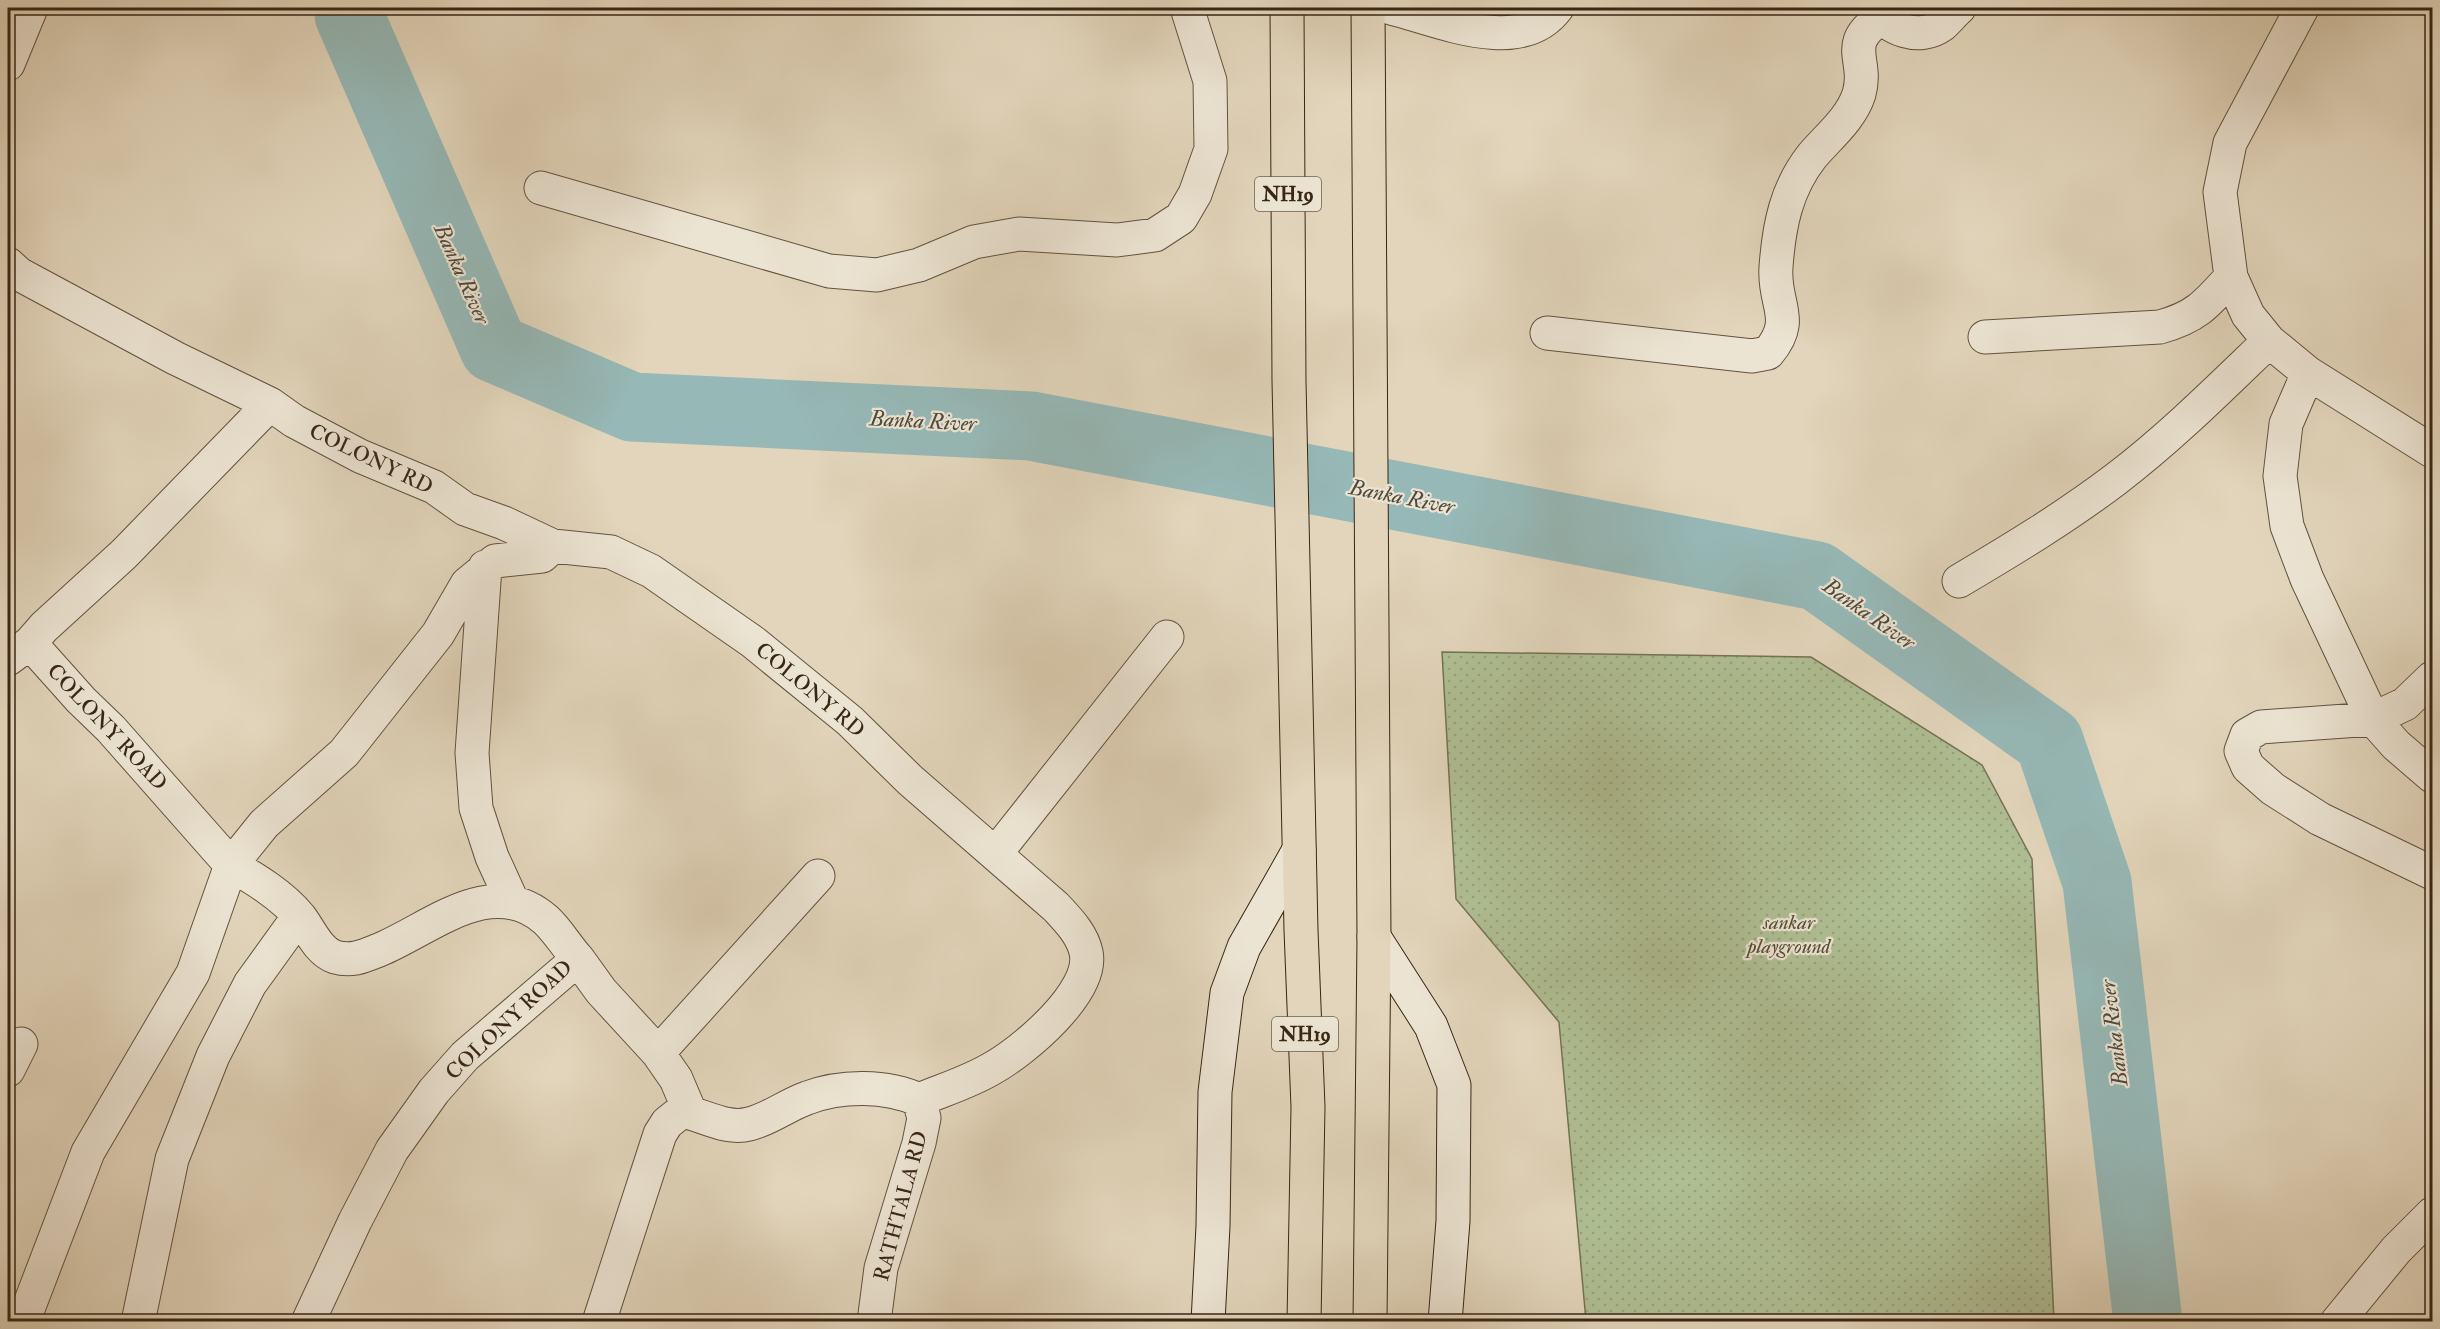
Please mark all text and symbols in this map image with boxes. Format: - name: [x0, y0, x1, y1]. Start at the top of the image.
- road number: NH19: [1255, 177, 1321, 211]
- water label: Banka River: [427, 219, 497, 330]
- water label: Banka River: [868, 404, 979, 438]
- street label: COLONY RD: [305, 417, 437, 501]
- water label: Banka River: [1346, 473, 1459, 521]
- water label: Banka River: [1816, 571, 1922, 657]
- street label: COLONY RD: [750, 636, 870, 744]
- street label: COLONY ROAD: [41, 658, 173, 796]
- park label: sankar playground: [1745, 909, 1832, 960]
- street label: COLONY ROAD: [440, 954, 578, 1086]
- water label: Banka River: [2093, 976, 2135, 1089]
- road number: NH19: [1272, 1017, 1338, 1051]
- street label: RATHTALA RD: [868, 1128, 934, 1284]

